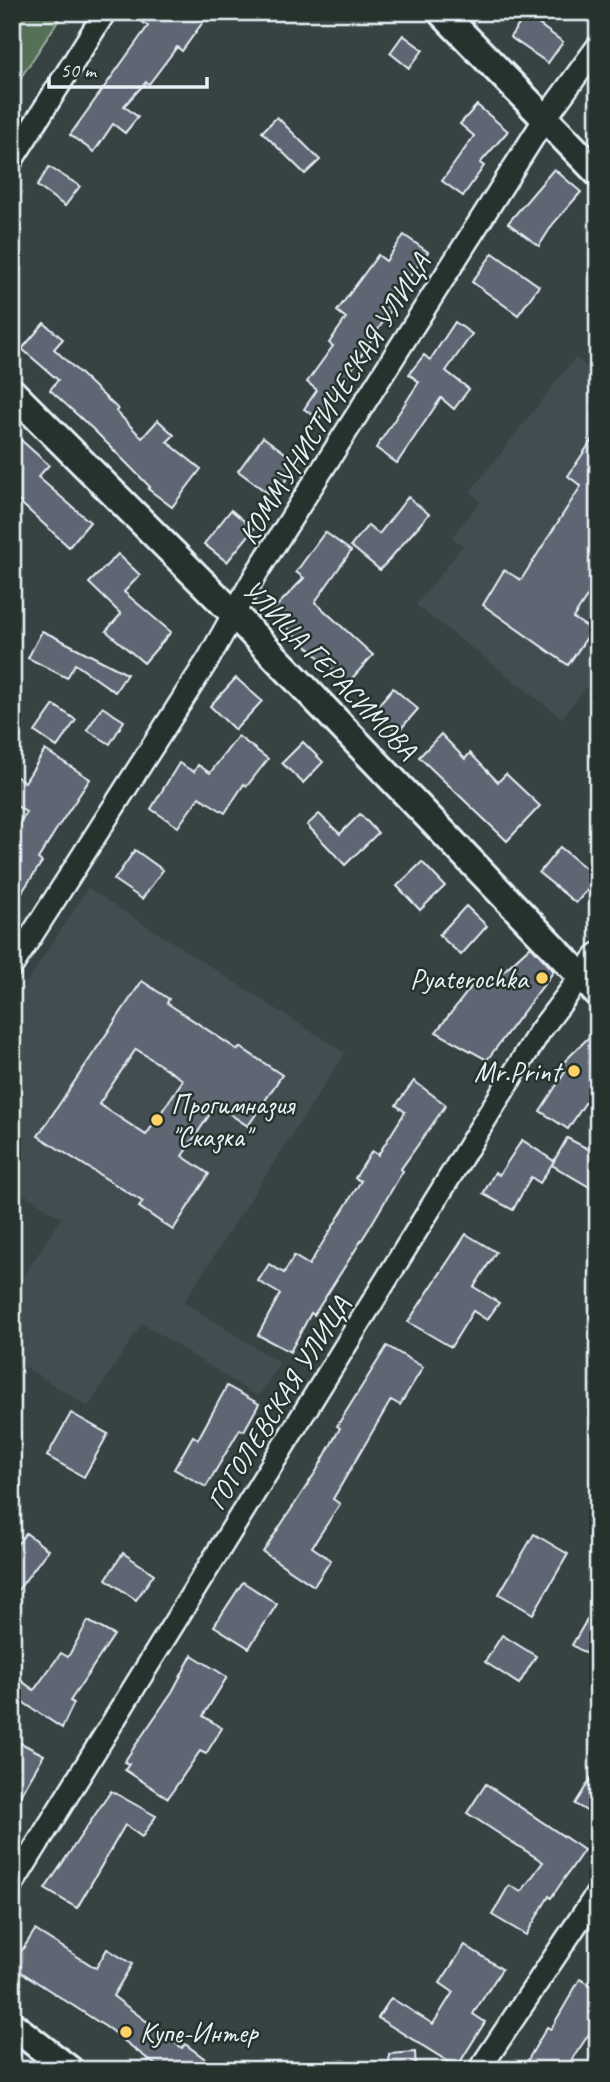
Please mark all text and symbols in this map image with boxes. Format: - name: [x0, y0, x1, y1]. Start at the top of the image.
- scale bar: [49, 46, 206, 90]
- text: 50 m: [60, 57, 98, 83]
- street label: КОММУНИСТИЧЕСКАЯ УЛИЦА: [230, 246, 439, 550]
- street label: УЛИЦА ГЕРАСИМОВА: [235, 572, 425, 767]
- place label: Pyaterochka: [410, 961, 530, 996]
- marker: Pyaterochka: [534, 970, 550, 986]
- place label: Mr.Print: [474, 1054, 564, 1089]
- marker: Mr.Print: [566, 1063, 582, 1079]
- place label: Прогимназия "Сказка": [171, 1087, 296, 1154]
- marker: Прогимназия "Сказка": [149, 1112, 165, 1128]
- street label: ГОГОЛЕВСКАЯ УЛИЦА: [198, 1289, 358, 1516]
- place label: Купе-Интер: [140, 2015, 260, 2050]
- marker: Купе-Интер: [118, 2024, 134, 2040]

